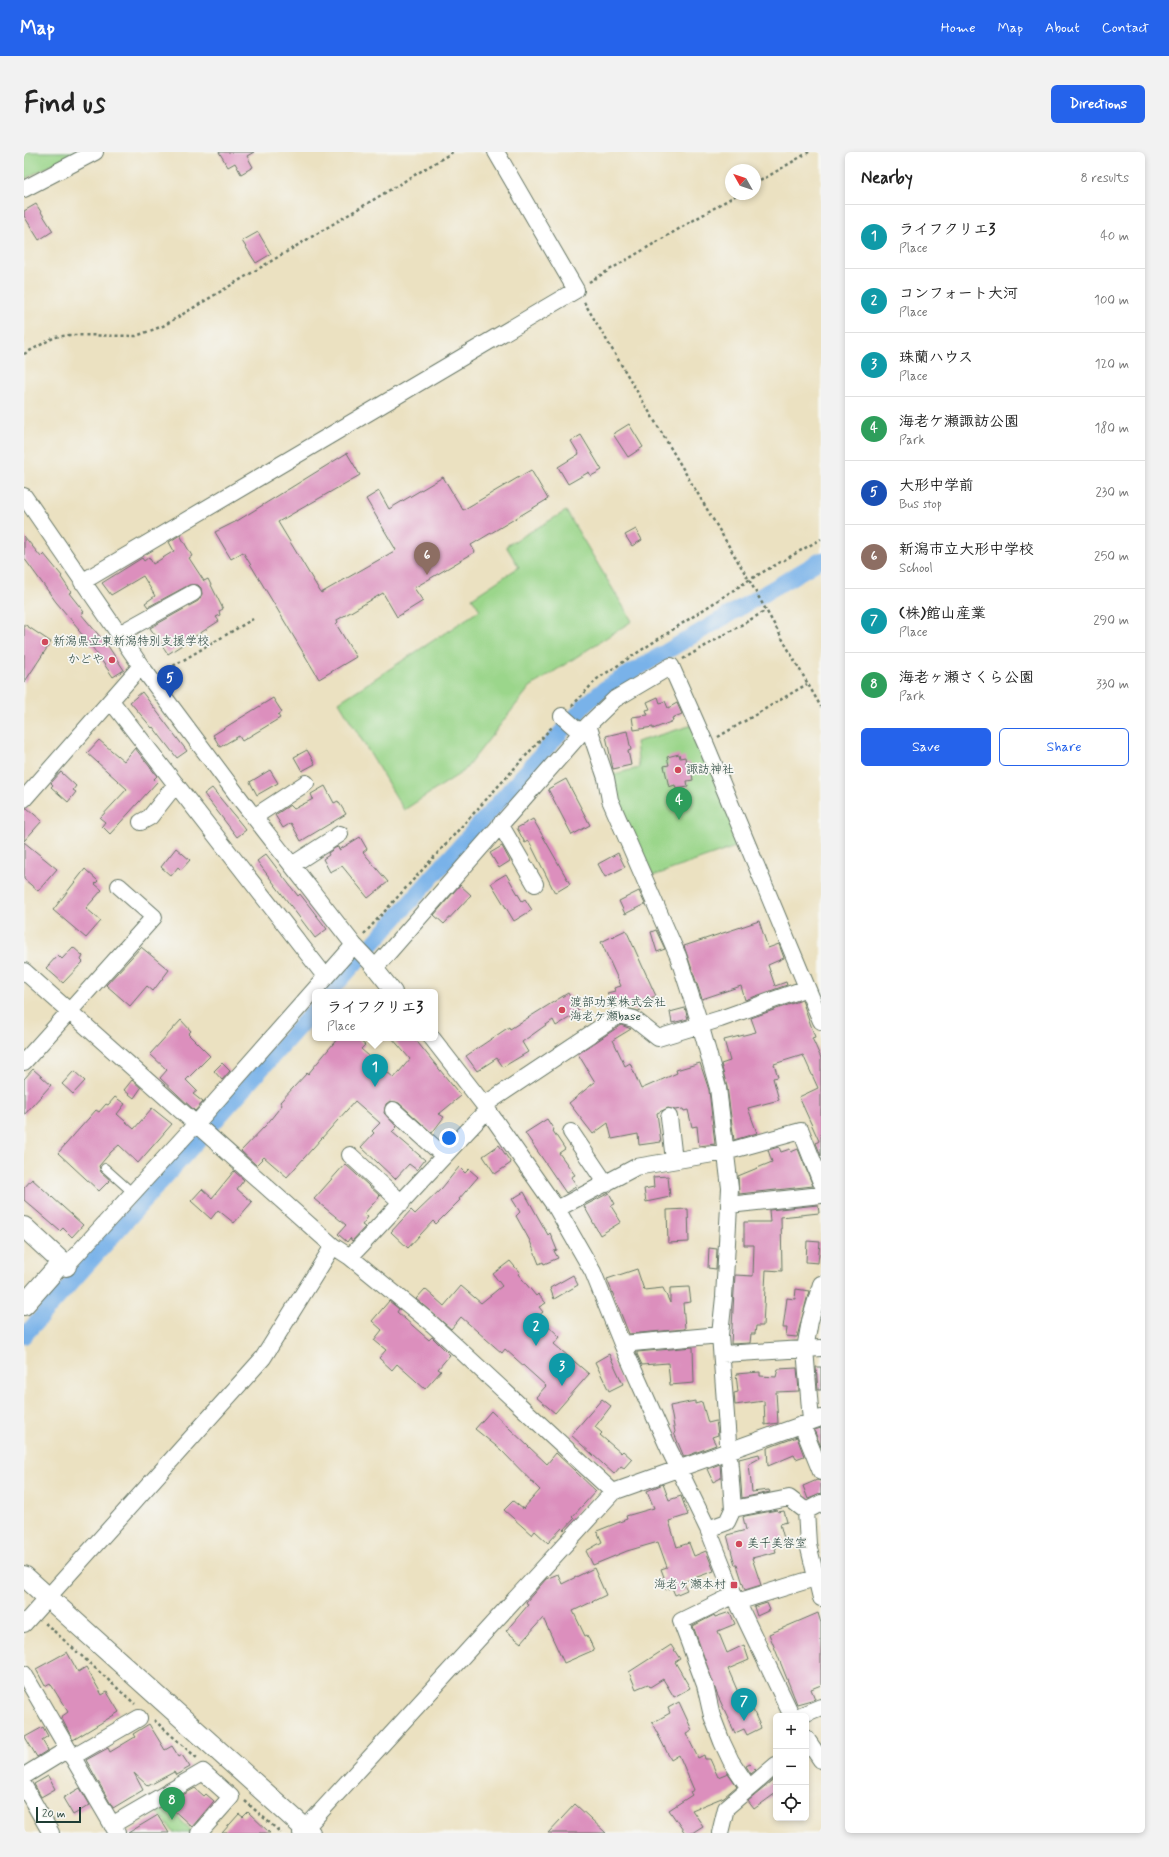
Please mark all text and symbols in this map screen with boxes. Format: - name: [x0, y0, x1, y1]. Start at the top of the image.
- text: Map: [20, 16, 55, 41]
- text: Home: [941, 19, 975, 37]
- text: Map: [997, 19, 1023, 37]
- text: About: [1045, 19, 1080, 37]
- text: Contact: [1102, 19, 1149, 37]
- button: Directions: [1051, 85, 1145, 123]
- text: Find us: [24, 86, 105, 123]
- north arrow: [725, 164, 761, 200]
- text: Nearby: [861, 167, 913, 189]
- text: 8 results: [1081, 170, 1129, 187]
- text: ライフクリエ3: [899, 220, 995, 240]
- text: 1: [871, 228, 877, 245]
- text: 40 m: [1100, 228, 1129, 245]
- text: Place: [899, 240, 928, 257]
- text: コンフォート大河: [899, 284, 1018, 304]
- text: 2: [871, 292, 877, 309]
- text: 100 m: [1094, 292, 1129, 309]
- text: Place: [899, 304, 928, 321]
- text: 珠蘭ハウス: [899, 348, 973, 368]
- text: 3: [871, 356, 877, 373]
- text: 120 m: [1095, 356, 1129, 373]
- text: Place: [899, 368, 928, 385]
- text: 海老ケ瀬諏訪公園: [899, 412, 1019, 432]
- text: 4: [870, 420, 878, 437]
- text: 180 m: [1094, 420, 1129, 437]
- text: Park: [899, 432, 925, 449]
- text: 大形中学前: [899, 476, 974, 496]
- text: 5: [870, 484, 878, 501]
- text: 230 m: [1095, 484, 1129, 501]
- text: Bus stop: [899, 496, 942, 513]
- text: 新潟市立大形中学校: [899, 540, 1034, 560]
- pin: 6: [414, 542, 440, 575]
- text: 6: [871, 548, 877, 565]
- text: 250 m: [1094, 548, 1129, 565]
- text: School: [899, 560, 933, 577]
- text: (株)館山産業: [899, 604, 986, 624]
- text: 7: [870, 612, 878, 629]
- text: 290 m: [1093, 612, 1129, 629]
- text: Place: [899, 624, 928, 641]
- place label: 新潟県立東新潟特別支援学校: [53, 634, 209, 650]
- marker: 新潟県立東新潟特別支援学校: [40, 637, 50, 647]
- place label: かどや: [68, 652, 104, 668]
- marker: かどや: [107, 655, 117, 665]
- pin: 5: [157, 665, 183, 698]
- text: 海老ヶ瀬さくら公園: [899, 668, 1034, 688]
- text: 8: [870, 676, 878, 693]
- text: 330 m: [1096, 676, 1129, 693]
- text: Park: [899, 688, 925, 705]
- button: Save: [861, 728, 991, 766]
- button: Share: [999, 728, 1129, 766]
- place label: 諏訪神社: [686, 762, 734, 778]
- marker: 諏訪神社: [673, 765, 683, 775]
- pin: 4: [666, 787, 692, 820]
- popup: [312, 989, 438, 1041]
- place label: 渡部功業株式会社 海老ケ瀬base: [570, 995, 666, 1025]
- text: ライフクリエ3: [327, 998, 423, 1018]
- marker: 渡部功業株式会社 海老ケ瀬base: [557, 1005, 567, 1015]
- text: Place: [327, 1018, 356, 1035]
- pin: 1: [362, 1054, 388, 1087]
- your location: [439, 1128, 459, 1148]
- pin: 2: [523, 1313, 549, 1346]
- pin: 3: [549, 1353, 575, 1386]
- place label: 美千美容室: [747, 1536, 807, 1552]
- marker: 美千美容室: [734, 1539, 744, 1549]
- place label: 海老ヶ瀬本村: [654, 1577, 726, 1593]
- marker: 海老ヶ瀬本村: [729, 1580, 739, 1590]
- pin: 7: [731, 1688, 757, 1721]
- map controls: [773, 1713, 809, 1821]
- button: +: [773, 1713, 809, 1749]
- button: −: [773, 1749, 809, 1785]
- button: locate: [773, 1785, 809, 1821]
- pin: 8: [159, 1787, 185, 1820]
- scale bar: [36, 1805, 81, 1824]
- text: 20 m: [42, 1807, 65, 1821]

